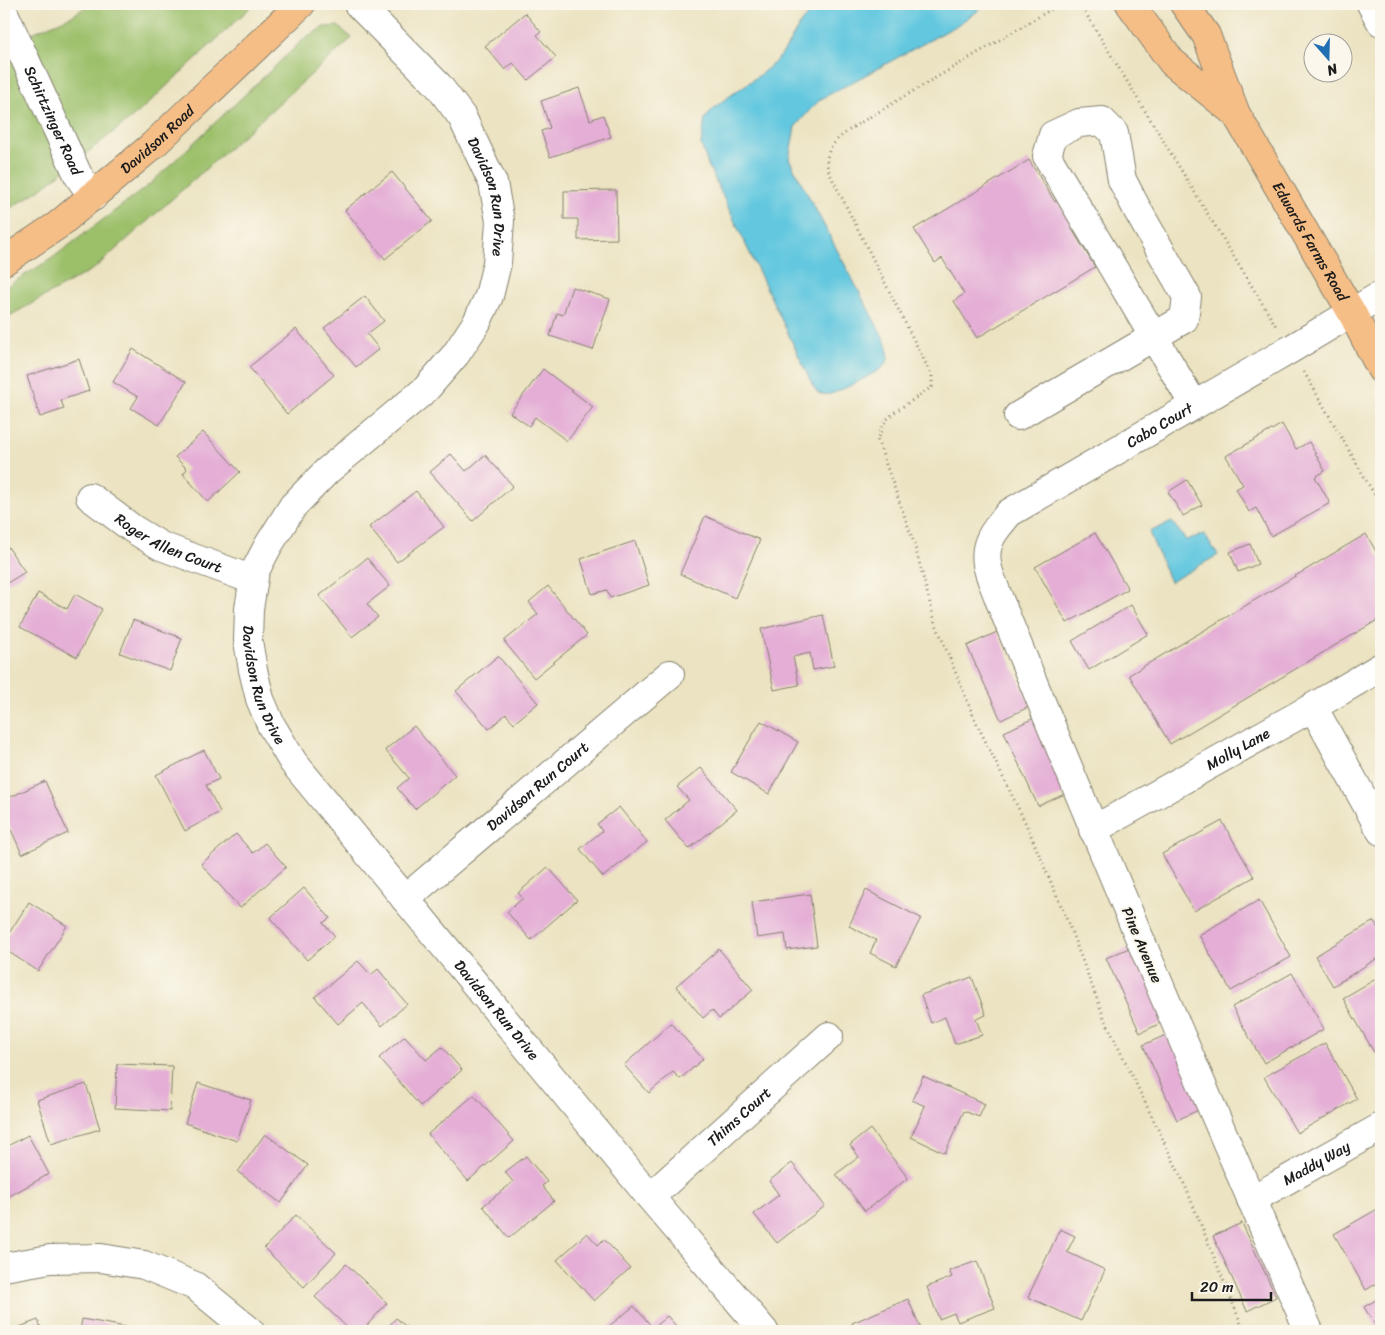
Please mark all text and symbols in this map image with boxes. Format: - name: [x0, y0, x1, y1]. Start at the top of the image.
- north arrow: [1302, 32, 1352, 82]
- text: N: [1323, 56, 1342, 83]
- street label: Schirtzinger Road: [17, 61, 90, 180]
- street label: Davidson Road: [114, 98, 202, 181]
- street label: Davidson Run Drive: [460, 133, 513, 257]
- street label: Edwards Farms Road: [1265, 176, 1356, 307]
- street label: Cabo Court: [1121, 395, 1199, 455]
- street label: Roger Allen Court: [109, 506, 226, 581]
- street label: Davidson Run Drive: [235, 625, 293, 749]
- street label: Molly Lane: [1201, 721, 1275, 777]
- street label: Davidson Run Court: [480, 735, 595, 838]
- street label: Pine Avenue: [1114, 903, 1170, 988]
- street label: Davidson Run Drive: [447, 954, 546, 1066]
- street label: Thims Court: [701, 1080, 778, 1153]
- street label: Maddy Way: [1278, 1134, 1355, 1193]
- scale bar: [1192, 1270, 1271, 1302]
- text: 20 m: [1200, 1274, 1234, 1300]

